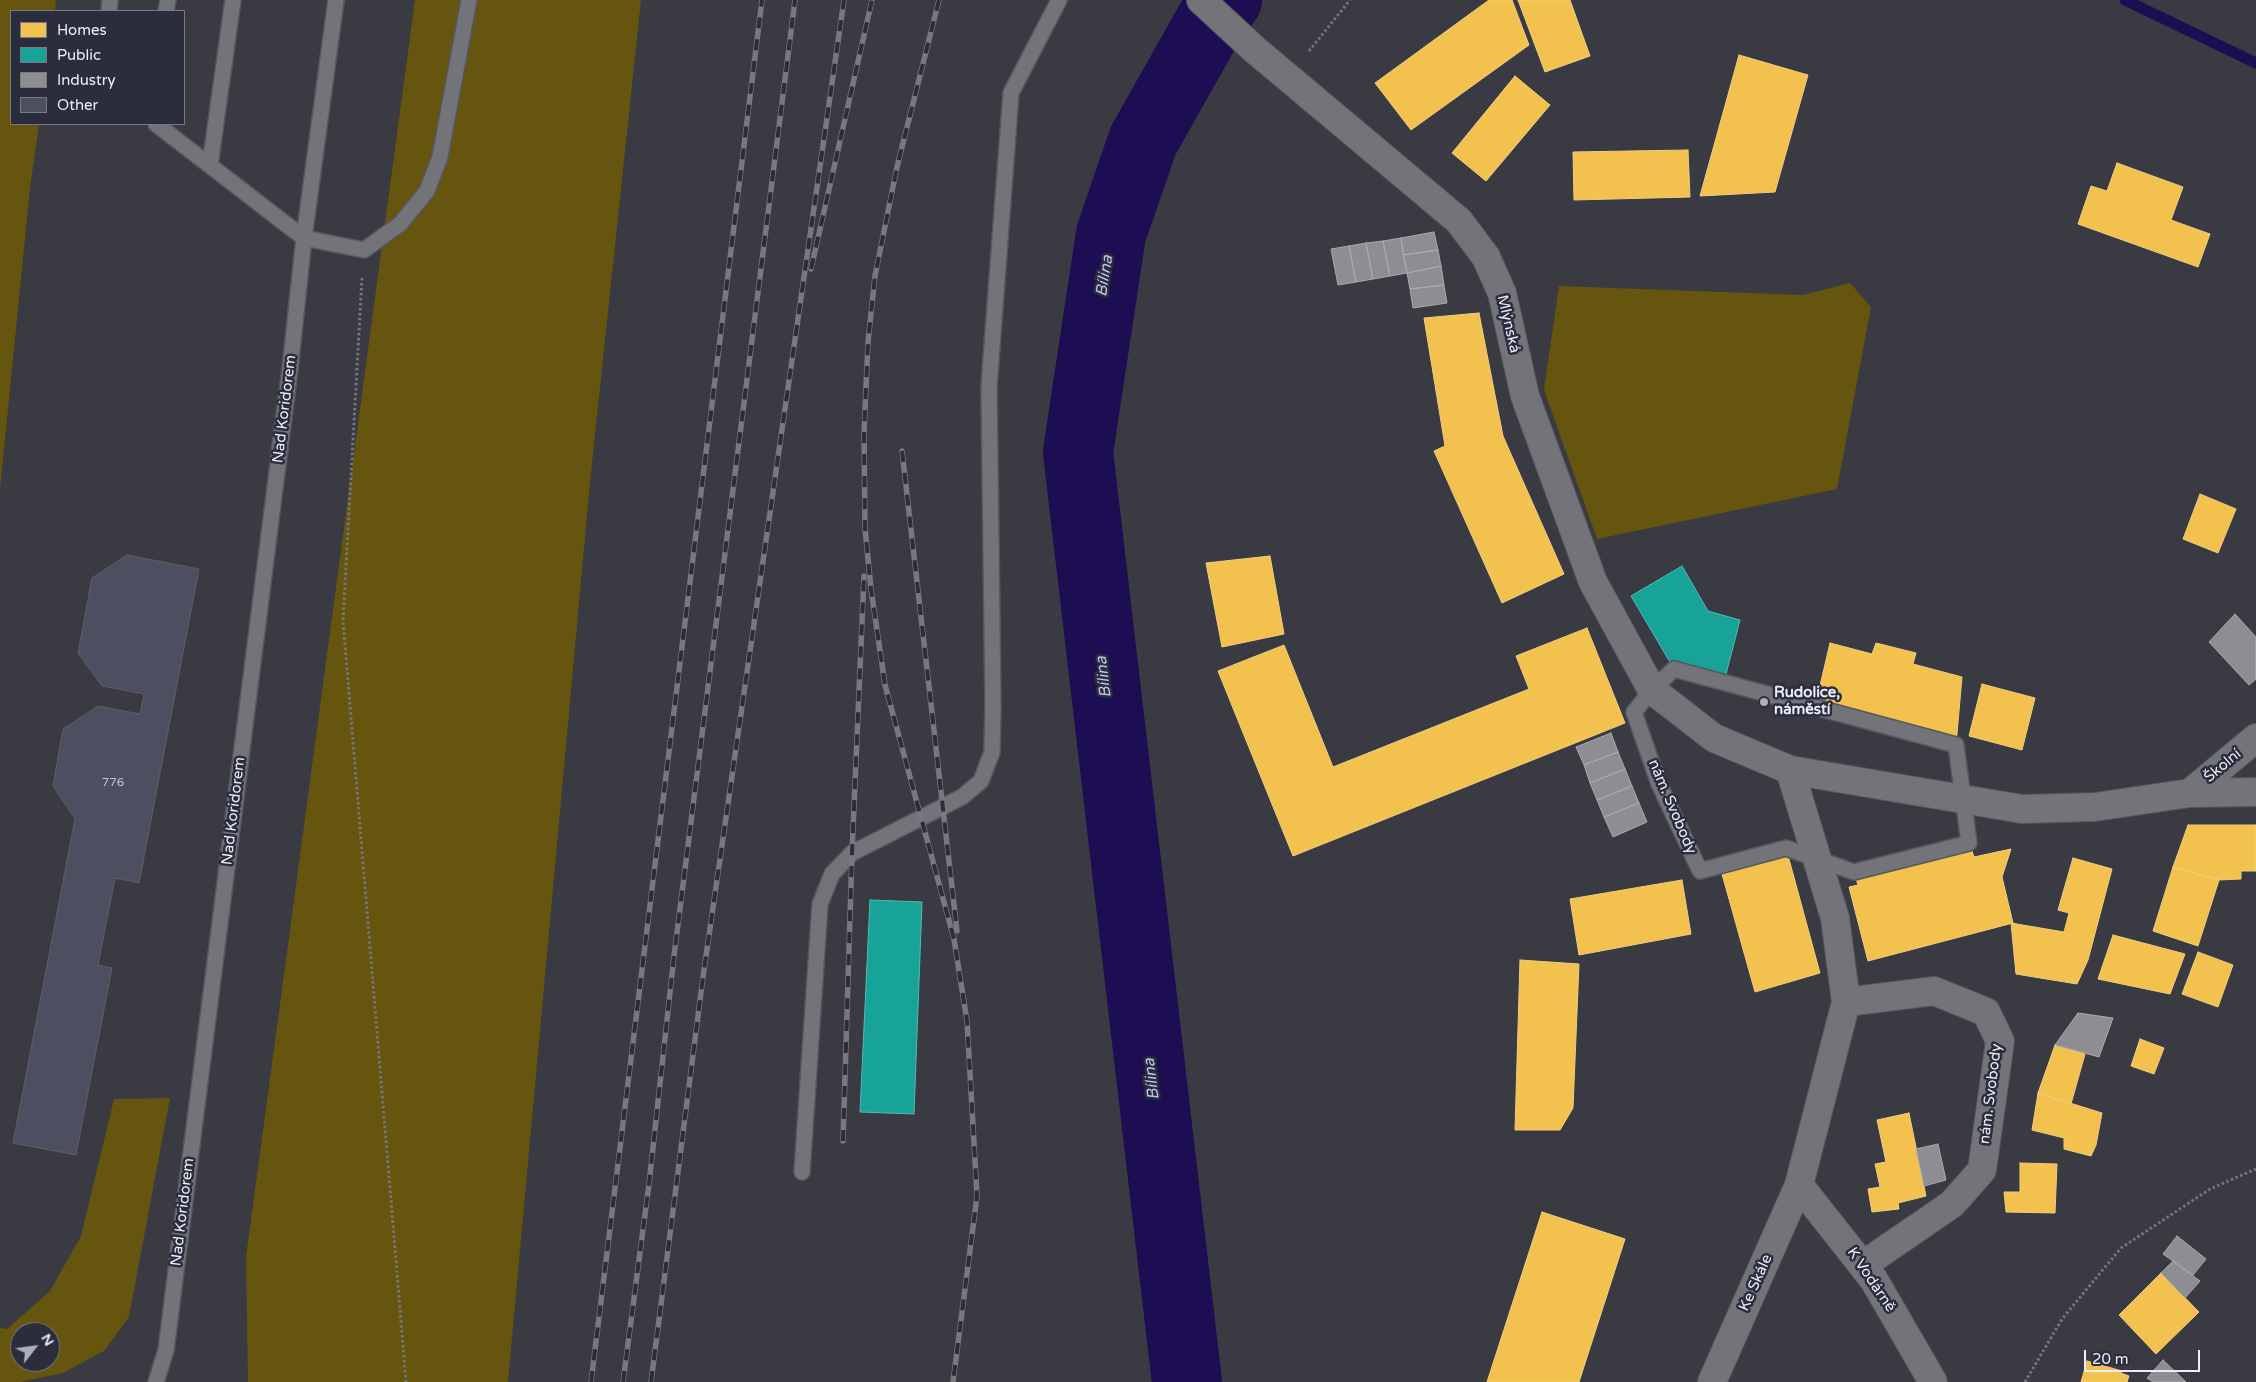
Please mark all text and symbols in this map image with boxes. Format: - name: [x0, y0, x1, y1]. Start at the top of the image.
- legend: [10, 10, 185, 125]
- text: Homes: [57, 21, 107, 39]
- text: Public: [57, 46, 101, 64]
- text: Industry: [57, 71, 116, 89]
- text: Other: [57, 96, 98, 114]
- water label: Bílina: [1092, 254, 1118, 298]
- street label: Mlýnská: [1493, 293, 1523, 355]
- street label: Nad Koridorem: [269, 354, 301, 464]
- water label: Bílina: [1092, 655, 1116, 699]
- place label: Rudolice, náměstí: [1774, 684, 1840, 719]
- marker: Rudolice, náměstí: [1758, 696, 1770, 708]
- street label: Školní: [2201, 745, 2245, 787]
- street label: Nad Koridorem: [218, 756, 250, 866]
- street label: nám. Svobody: [1644, 757, 1700, 857]
- house number: 776: [102, 776, 124, 790]
- street label: nám. Svobody: [1976, 1043, 2006, 1145]
- water label: Bílina: [1140, 1057, 1164, 1101]
- street label: Nad Koridorem: [167, 1157, 199, 1267]
- street label: K Vodárně: [1843, 1244, 1899, 1316]
- street label: Ke Skále: [1736, 1252, 1776, 1314]
- north arrow: [10, 1322, 60, 1372]
- text: N: [37, 1331, 58, 1349]
- scale bar: [2086, 1340, 2202, 1372]
- text: 20 m: [2092, 1350, 2129, 1368]

